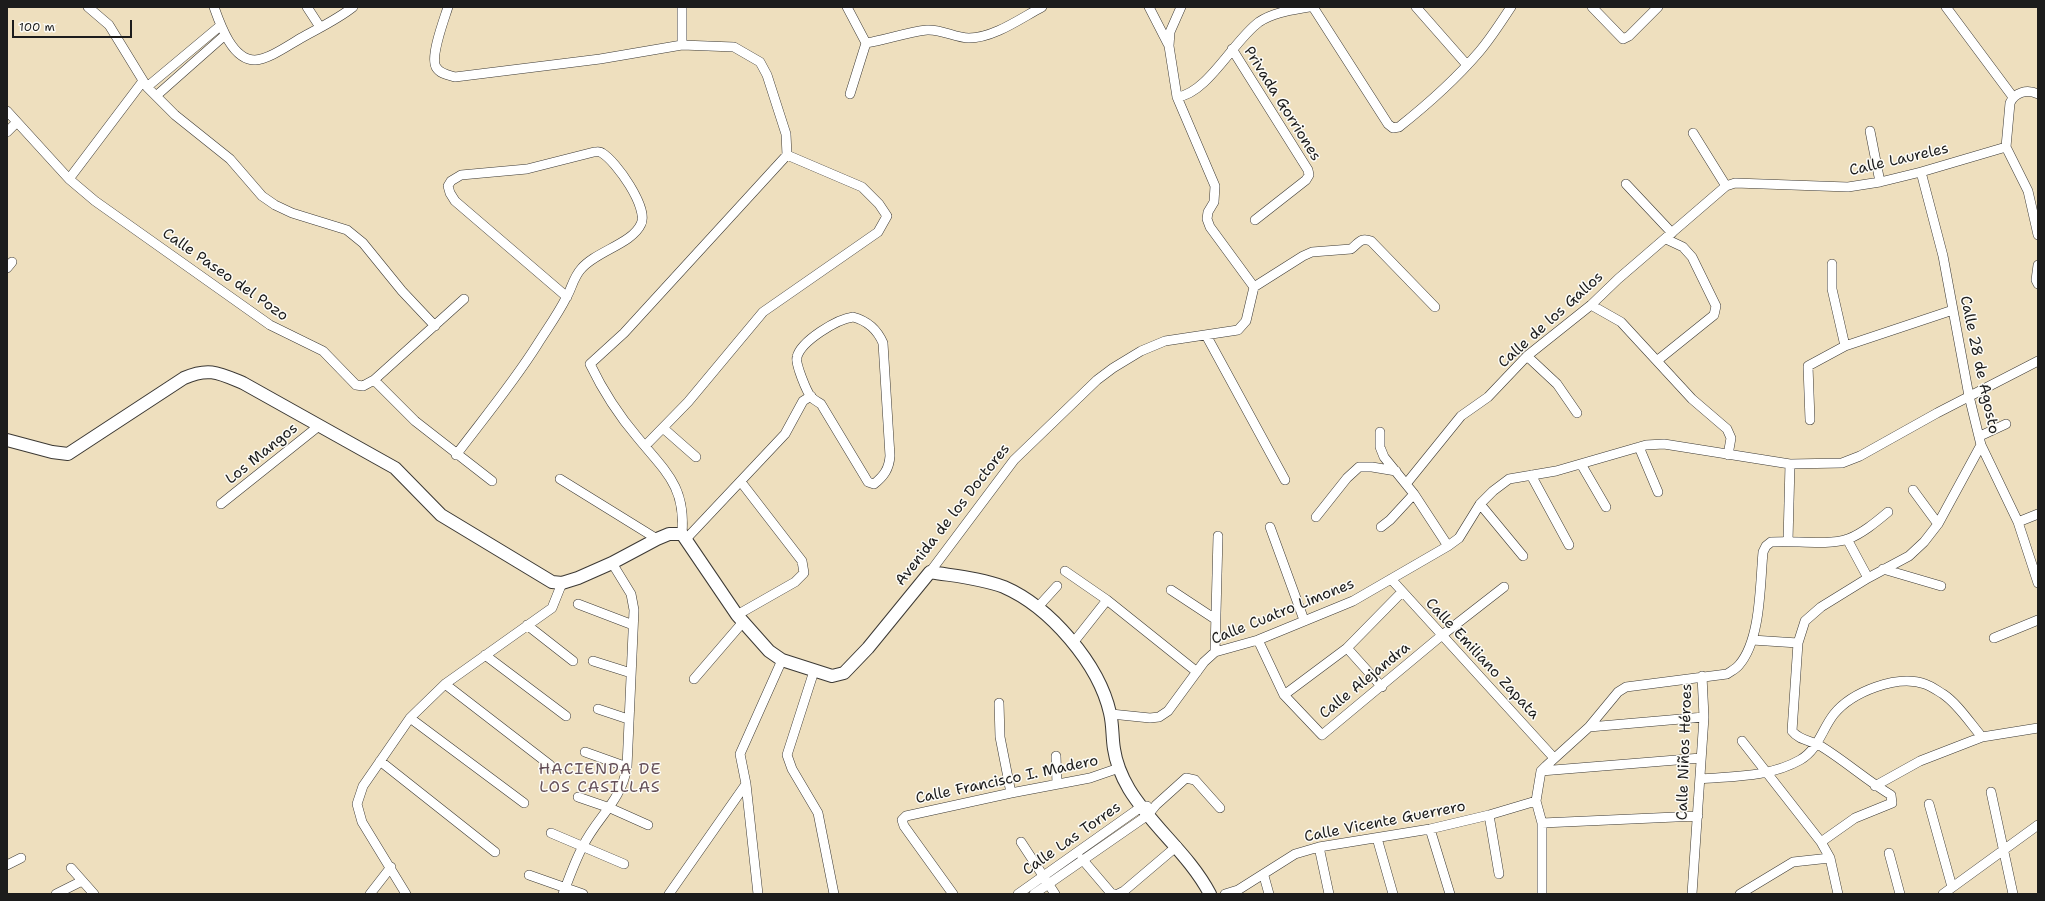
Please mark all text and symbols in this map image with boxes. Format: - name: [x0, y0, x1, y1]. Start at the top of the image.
- scale bar: [14, 12, 134, 38]
- text: 100 m: [19, 19, 55, 35]
- street label: Privada Gorriones: [1240, 43, 1324, 165]
- street label: Calle Laureles: [1848, 140, 1950, 180]
- street label: Calle Paseo del Pozo: [159, 225, 291, 325]
- street label: Calle de los Gallos: [1495, 268, 1607, 372]
- street label: Calle 28 de Agosto: [1956, 294, 2002, 436]
- street label: Los Mangos: [222, 419, 302, 489]
- street label: Avenida de los Doctores: [892, 440, 1014, 590]
- street label: Calle Cuatro Limones: [1209, 575, 1357, 649]
- street label: Calle Emiliano Zapata: [1421, 595, 1543, 723]
- street label: Calle Alejandra: [1316, 639, 1414, 723]
- street label: Calle Niños Héroes: [1674, 683, 1696, 821]
- street label: Calle Francisco I. Madero: [914, 752, 1100, 808]
- district label: HACIENDA DE LOS CASILLAS: [539, 760, 661, 798]
- street label: Calle Las Torres: [1019, 798, 1125, 880]
- street label: Calle Vicente Guerrero: [1303, 798, 1467, 846]

